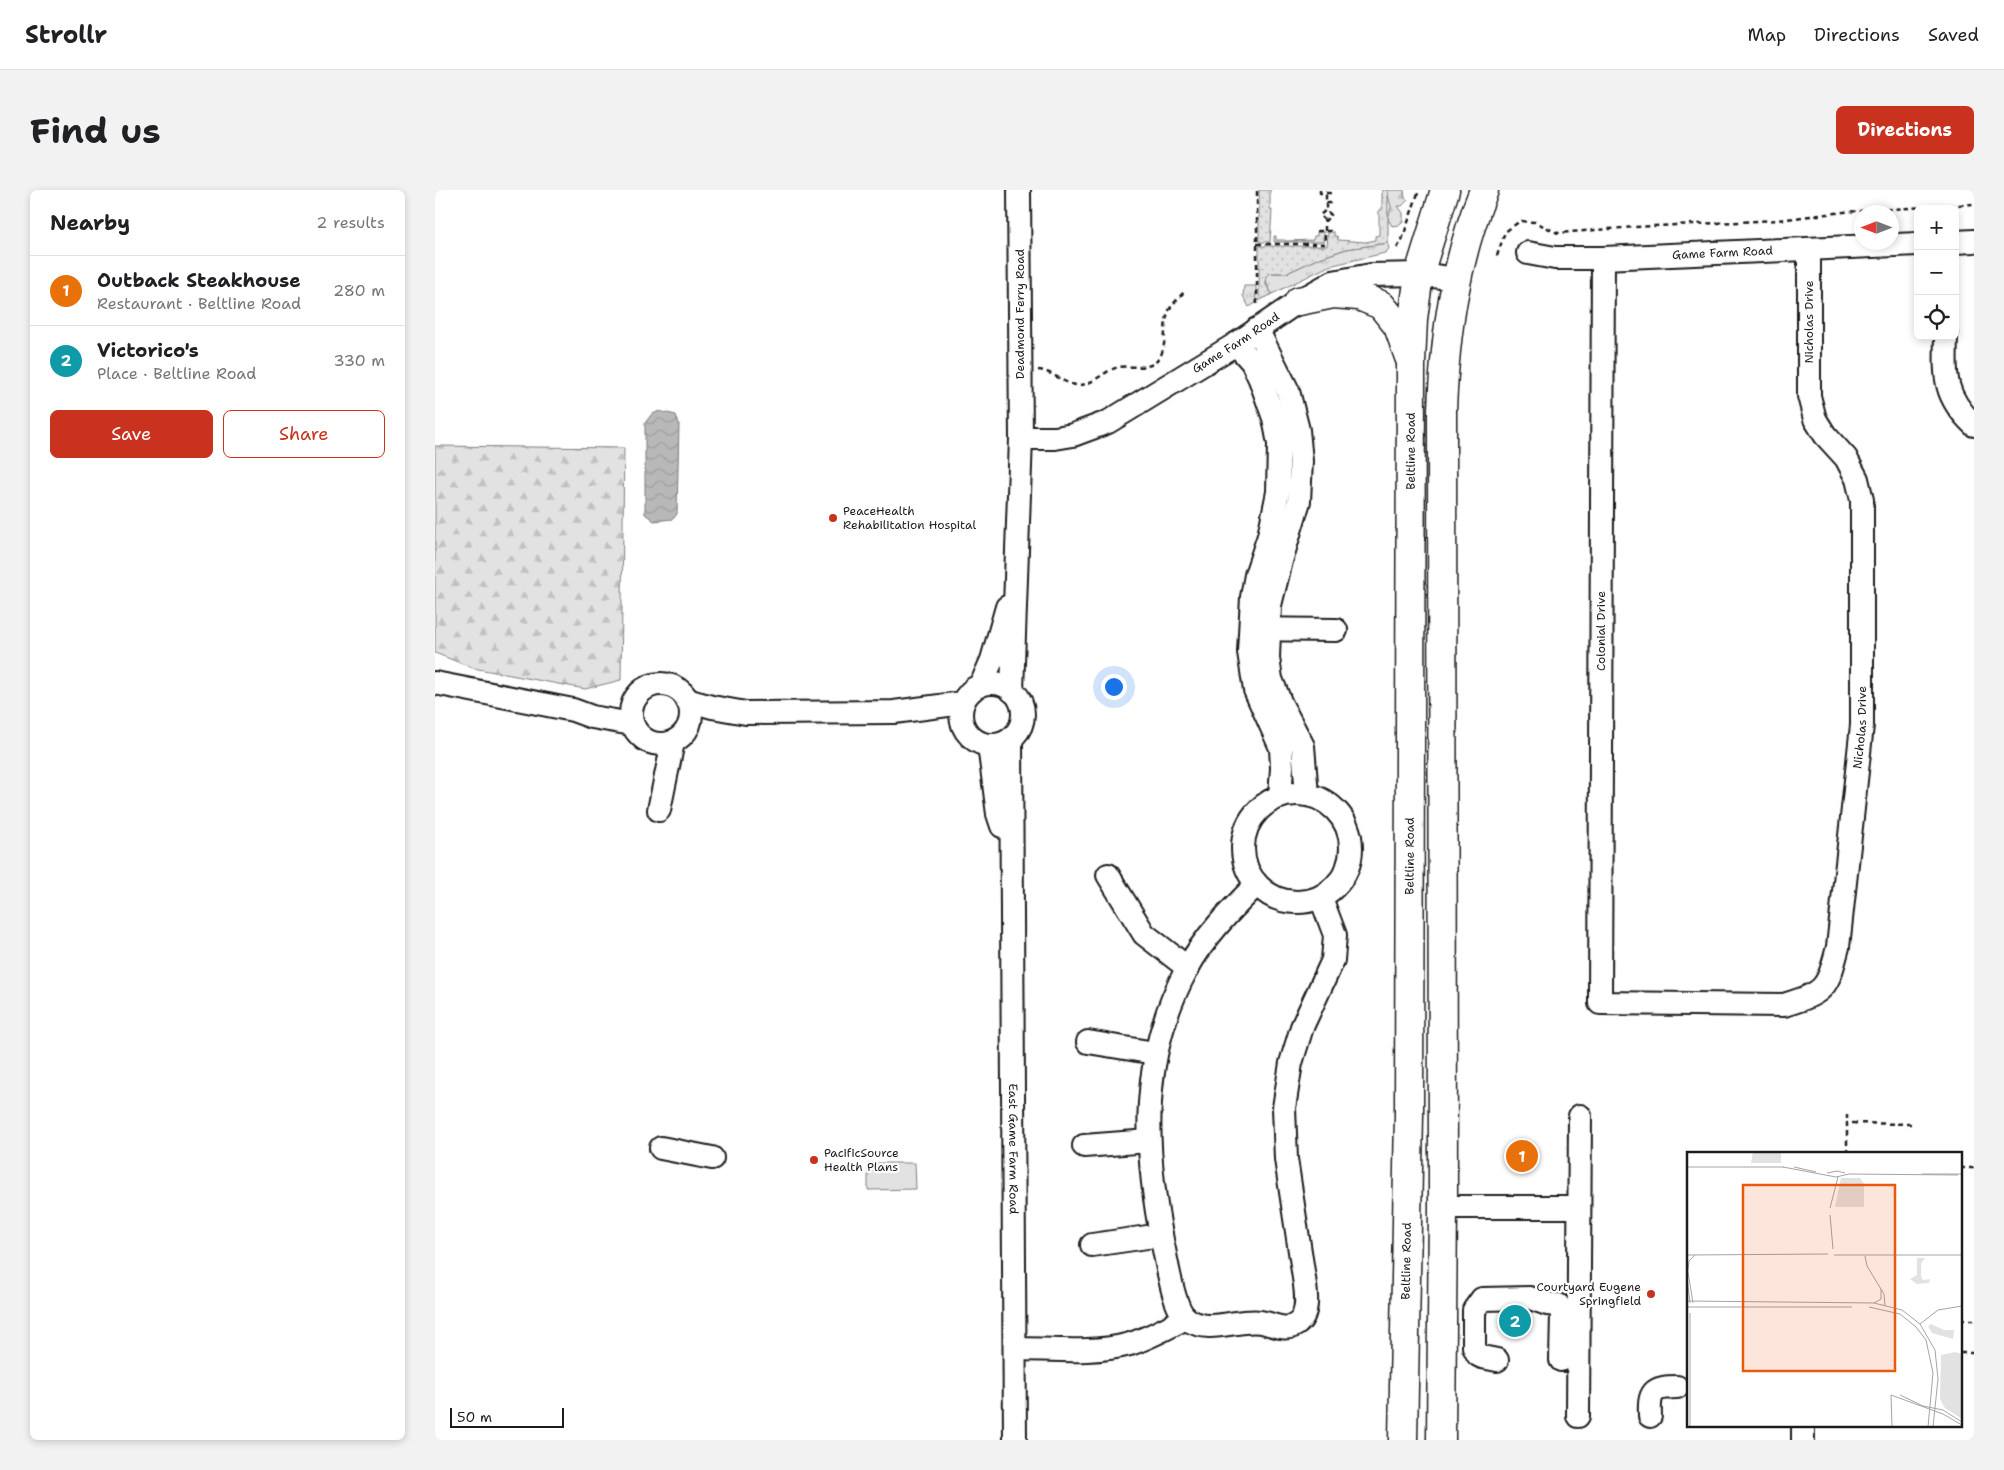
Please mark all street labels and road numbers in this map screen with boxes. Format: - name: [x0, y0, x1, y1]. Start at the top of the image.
- street label: Game Farm Road: [1672, 242, 1774, 263]
- street label: Deadmond Ferry Road: [1012, 248, 1028, 379]
- street label: Nicholas Drive: [1801, 280, 1817, 364]
- street label: Game Farm Road: [1189, 308, 1283, 377]
- street label: Beltline Road: [1403, 412, 1419, 490]
- street label: Colonial Drive: [1593, 591, 1609, 671]
- street label: Nicholas Drive: [1849, 686, 1870, 770]
- street label: Beltline Road: [1402, 817, 1418, 895]
- street label: East Game Farm Road: [1005, 1084, 1022, 1215]
- street label: Beltline Road: [1398, 1222, 1415, 1300]

